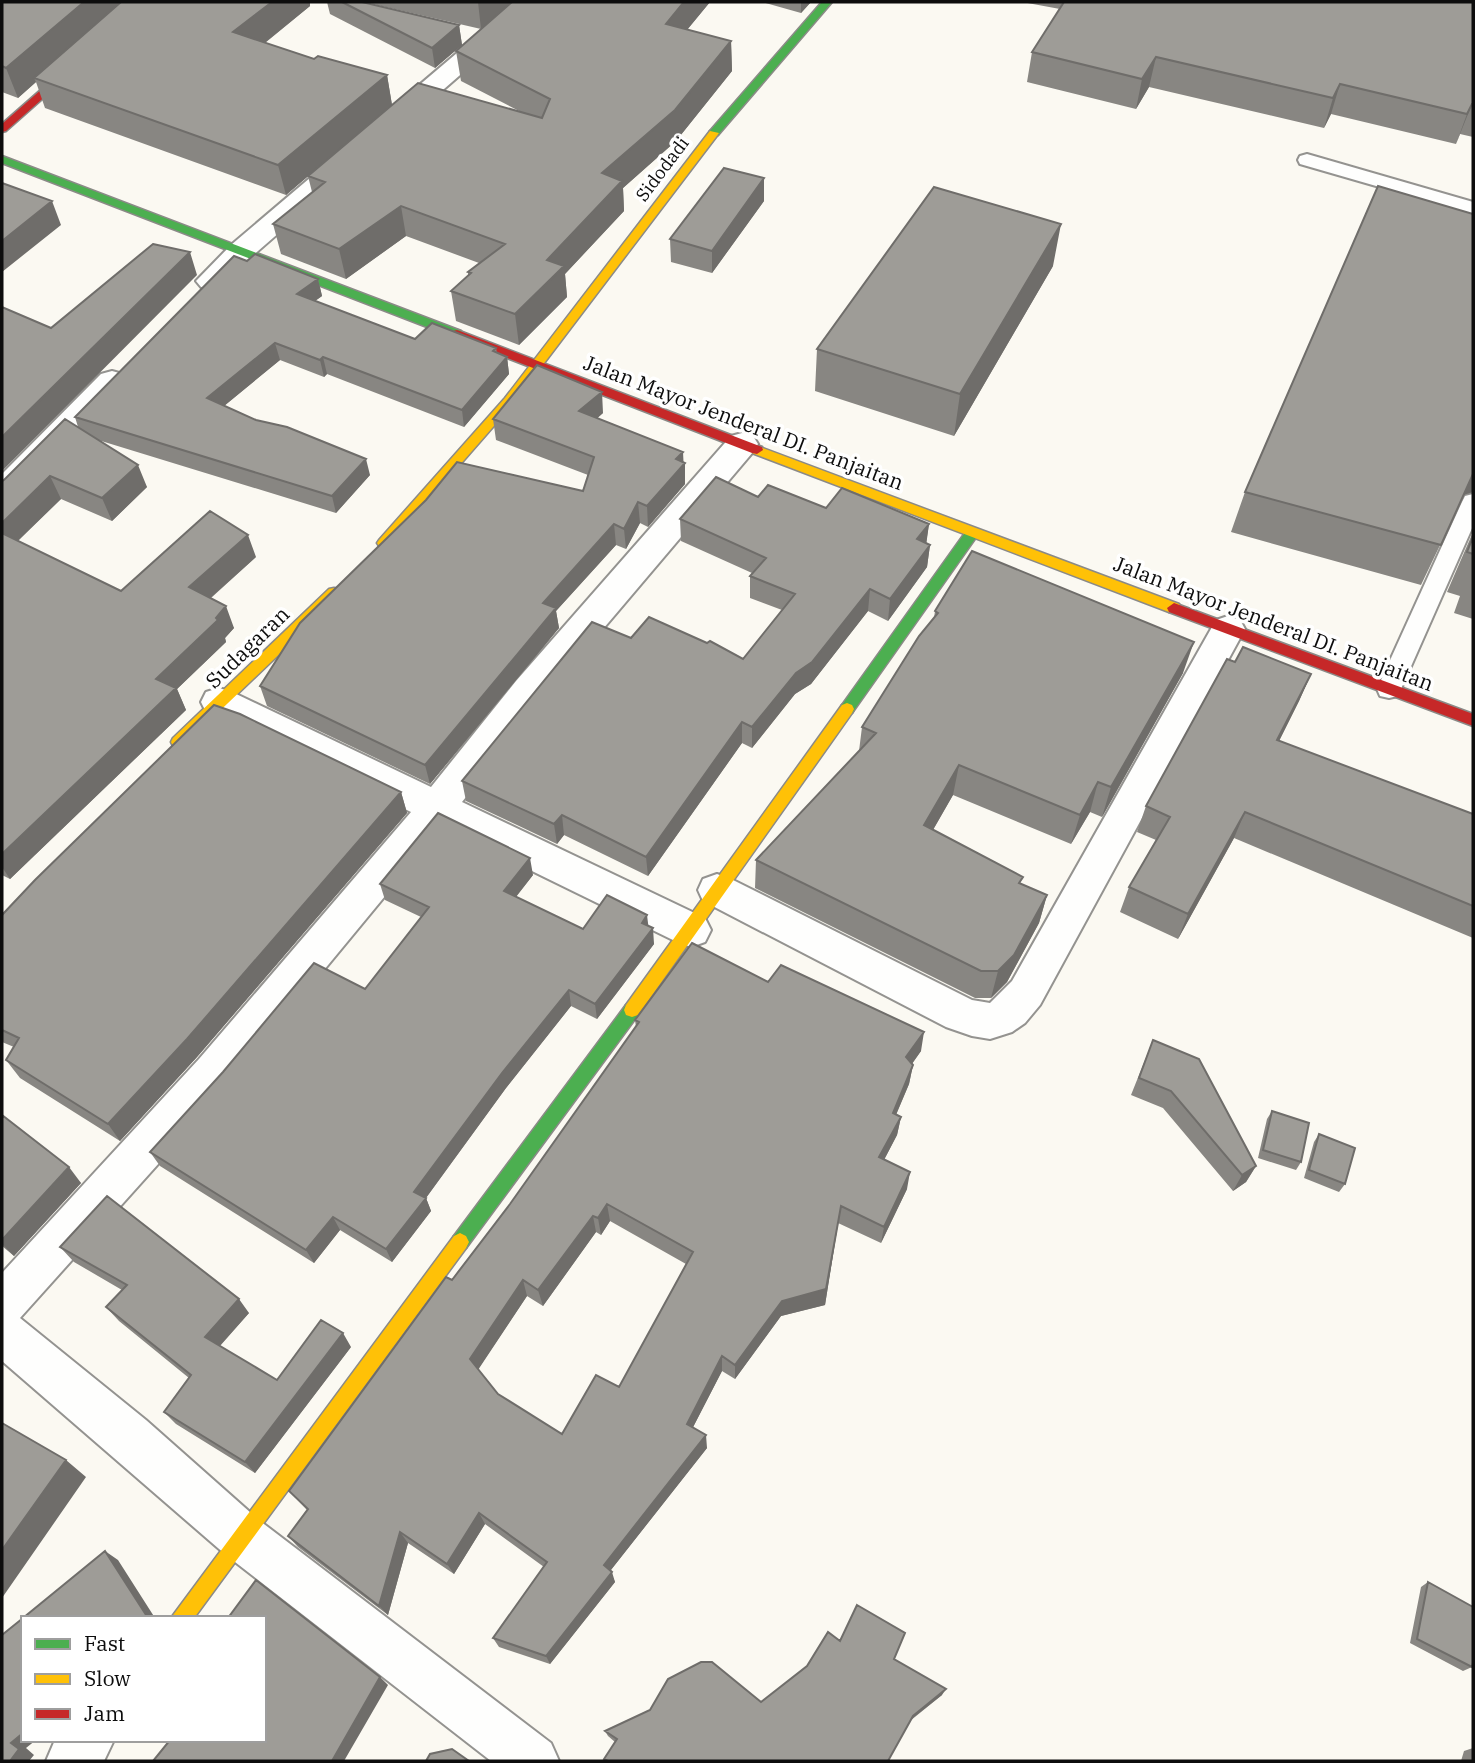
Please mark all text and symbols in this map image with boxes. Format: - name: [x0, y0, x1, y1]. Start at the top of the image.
- street label: Sidodadi: [630, 132, 694, 206]
- street label: Jalan Mayor Jenderal DI. Panjaitan: [580, 348, 908, 496]
- street label: Jalan Mayor Jenderal DI. Panjaitan: [1110, 549, 1438, 697]
- street label: Sudagaran: [199, 600, 295, 694]
- legend: [21, 1616, 266, 1742]
- text: Fast: [84, 1629, 125, 1657]
- text: Slow: [84, 1664, 131, 1692]
- text: Jam: [84, 1699, 125, 1727]

